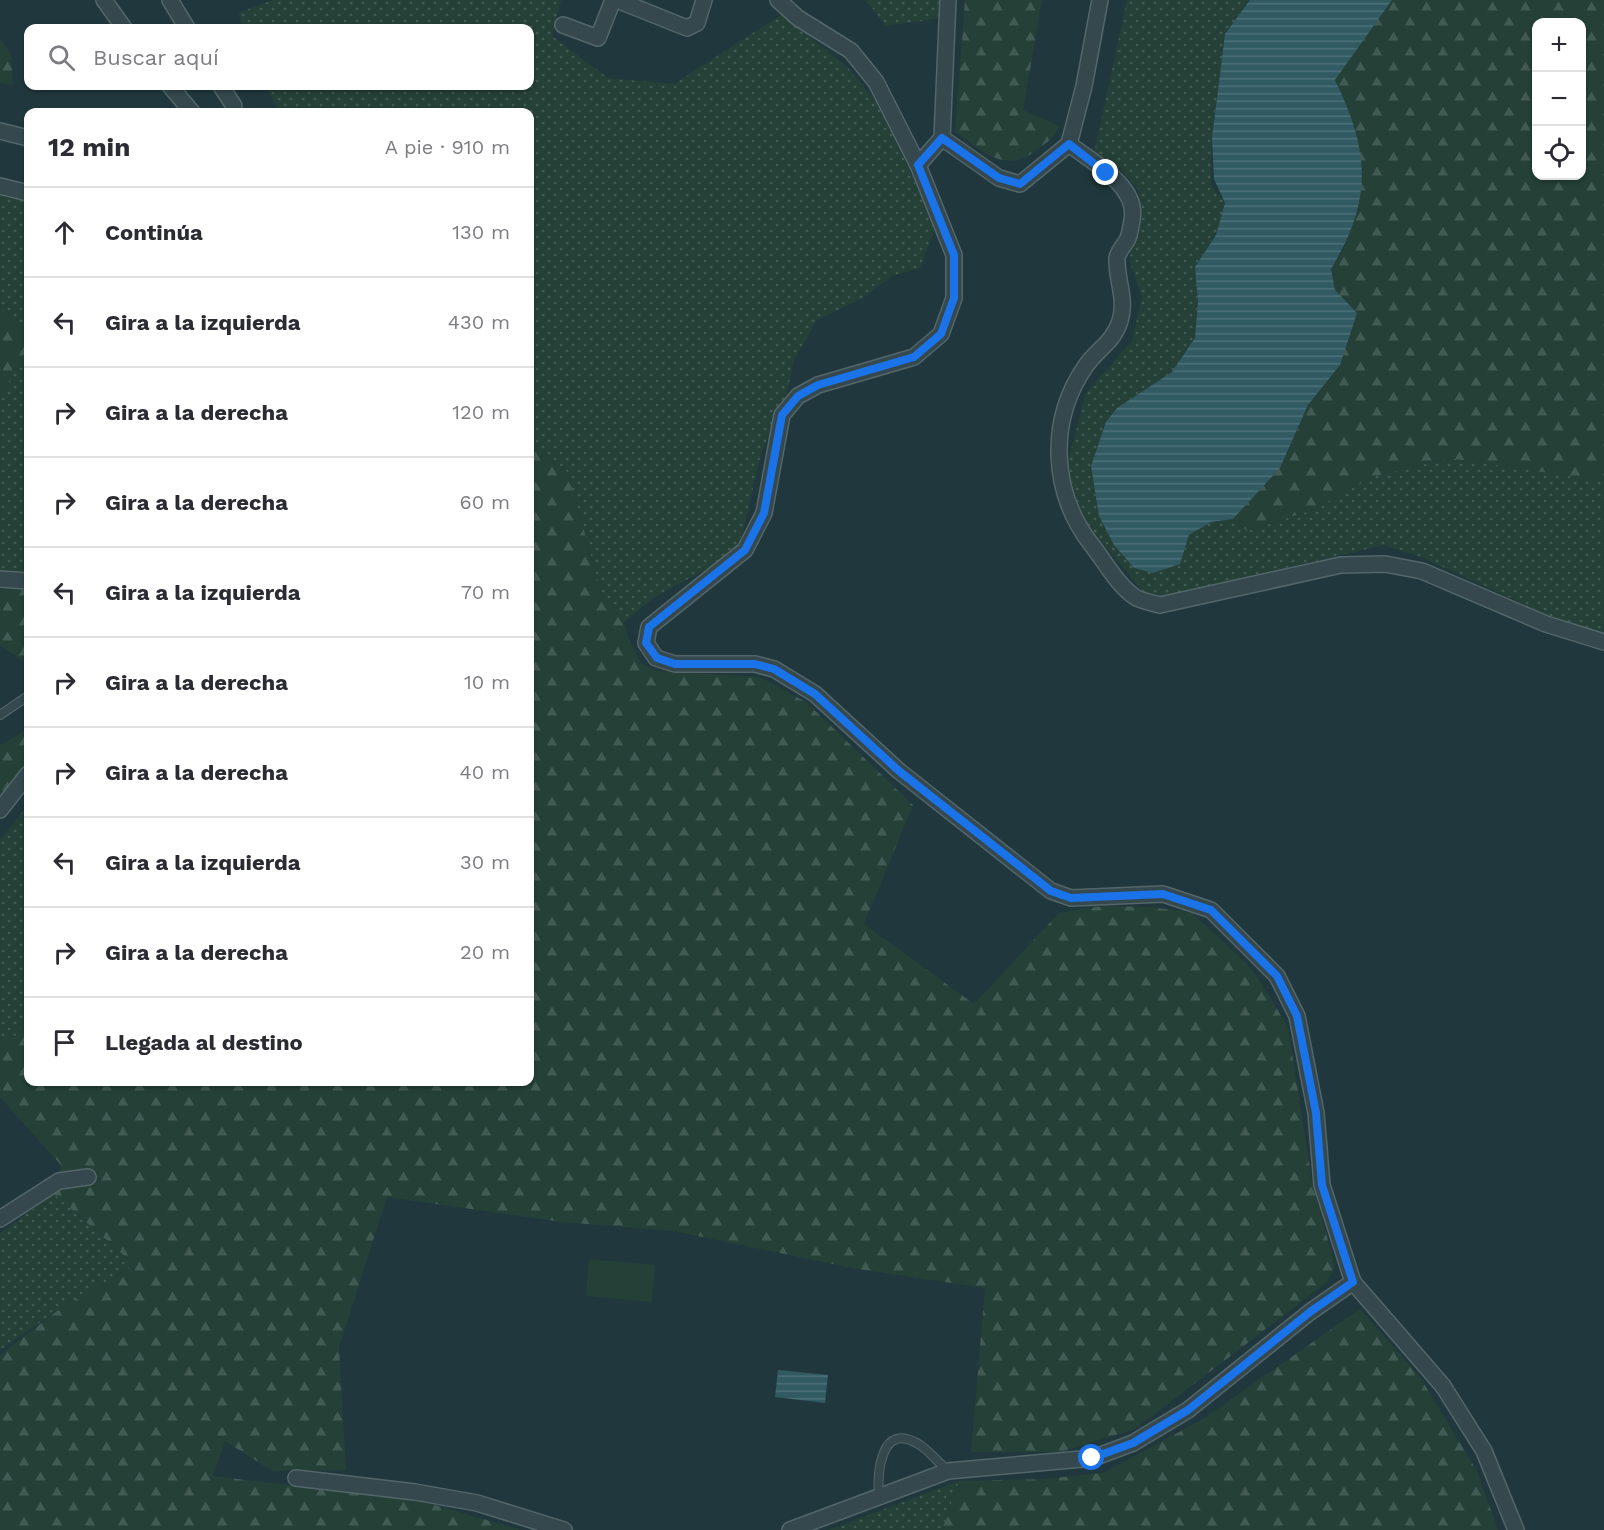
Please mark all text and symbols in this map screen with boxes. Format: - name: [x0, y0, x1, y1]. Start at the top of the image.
- map controls: [1532, 18, 1586, 180]
- button: +: [1532, 18, 1586, 72]
- search box: [24, 24, 534, 90]
- icon: search: [45, 41, 78, 74]
- text: Buscar aquí: [93, 45, 219, 70]
- button: −: [1532, 72, 1586, 126]
- button: locate: [1532, 126, 1586, 180]
- text: 12 min: [48, 132, 130, 162]
- text: A pie · 910 m: [385, 135, 510, 159]
- route end: [1092, 159, 1118, 185]
- icon: ahead: [48, 216, 81, 249]
- text: Continúa: [105, 220, 203, 245]
- text: 130 m: [452, 220, 510, 244]
- icon: left: [48, 306, 81, 339]
- text: Gira a la izquierda: [105, 310, 301, 335]
- text: 430 m: [448, 310, 510, 334]
- icon: right: [48, 396, 81, 429]
- text: Gira a la derecha: [105, 400, 288, 425]
- text: 120 m: [452, 400, 510, 424]
- icon: right: [48, 486, 81, 519]
- text: Gira a la derecha: [105, 490, 288, 515]
- text: 60 m: [460, 490, 510, 514]
- icon: left: [48, 576, 81, 609]
- text: Gira a la izquierda: [105, 580, 301, 605]
- text: 70 m: [461, 580, 510, 604]
- icon: right: [48, 666, 81, 699]
- text: Gira a la derecha: [105, 670, 288, 695]
- text: 10 m: [464, 670, 510, 694]
- icon: right: [48, 756, 81, 789]
- text: Gira a la derecha: [105, 760, 288, 785]
- text: 40 m: [459, 760, 510, 784]
- icon: left: [48, 846, 81, 879]
- text: Gira a la izquierda: [105, 850, 301, 875]
- text: 30 m: [460, 850, 510, 874]
- icon: right: [48, 936, 81, 969]
- text: Gira a la derecha: [105, 940, 288, 965]
- text: 20 m: [460, 940, 510, 964]
- icon: arrive: [48, 1026, 81, 1059]
- text: Llegada al destino: [105, 1030, 303, 1055]
- route start: [1078, 1444, 1104, 1470]

